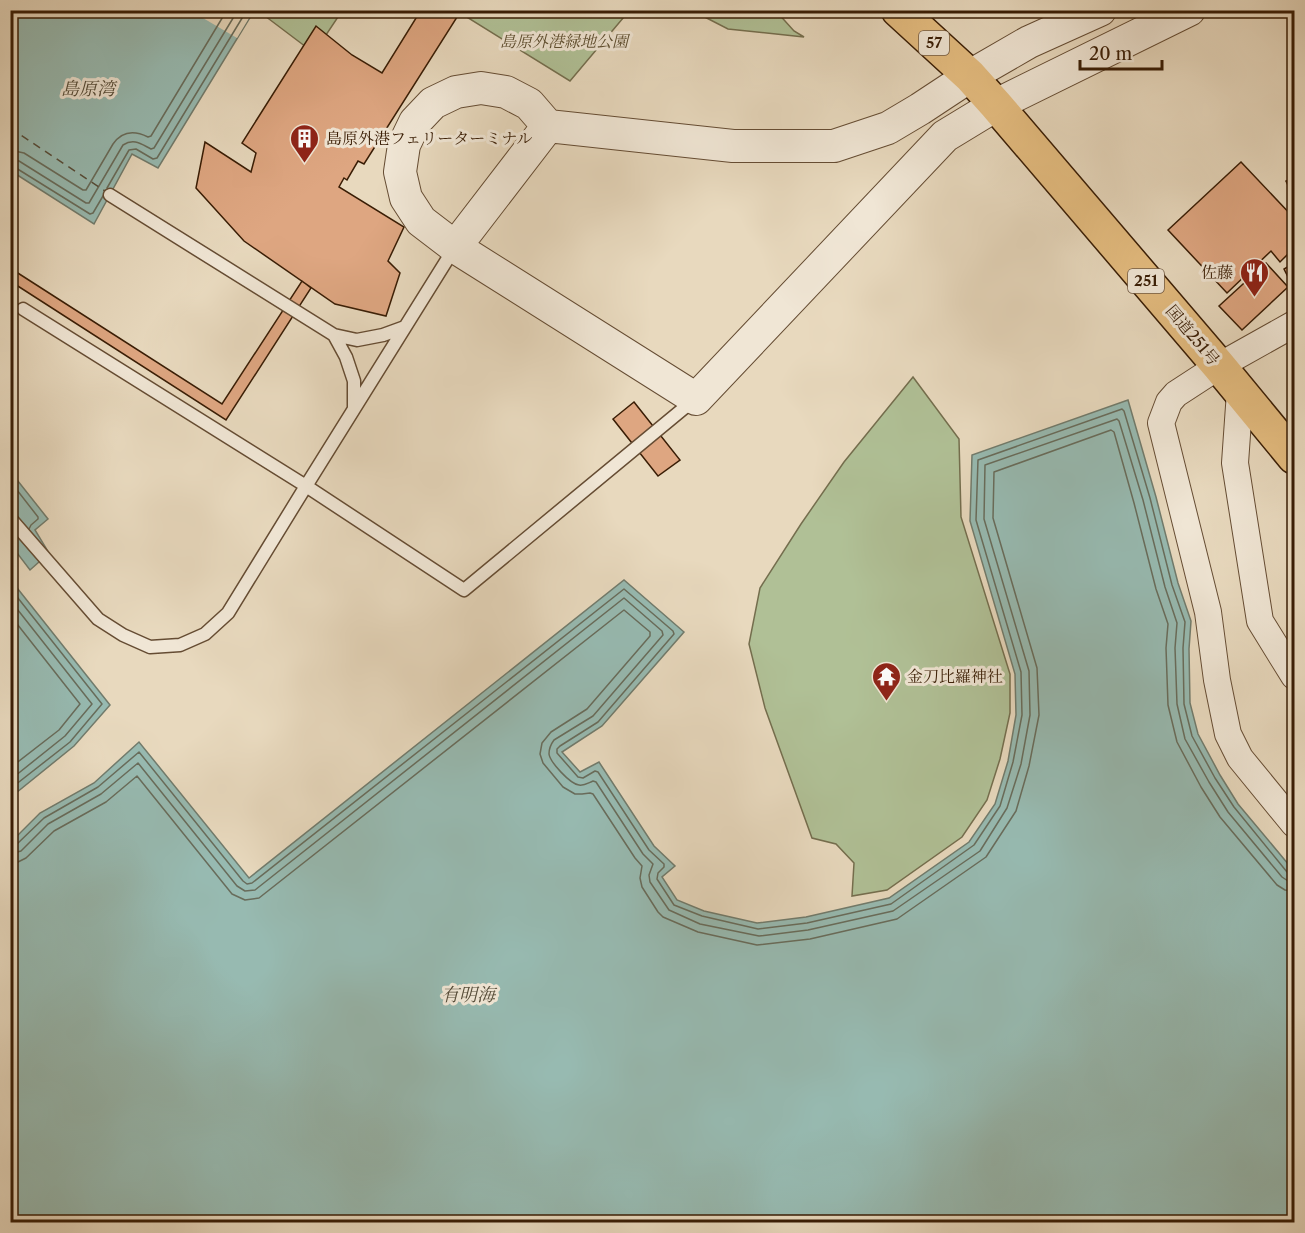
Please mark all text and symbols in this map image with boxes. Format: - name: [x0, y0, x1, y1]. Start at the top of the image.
- park label: 島原外港緑地公園: [500, 31, 631, 51]
- road number: 57: [919, 31, 949, 55]
- scale bar: [1080, 33, 1162, 71]
- text: 20 m: [1089, 43, 1133, 65]
- water label: 島原湾: [61, 78, 118, 100]
- building icon: 島原外港フェリーターミナル: [289, 122, 321, 164]
- place label: 島原外港フェリーターミナル: [326, 128, 532, 148]
- restaurant icon: 佐藤: [1238, 256, 1270, 298]
- place label: 佐藤: [1201, 262, 1233, 282]
- road number: 251: [1128, 269, 1164, 293]
- street label: 国道251号: [1162, 301, 1224, 369]
- temple icon: 金刀比羅神社: [870, 660, 902, 702]
- place label: 金刀比羅神社: [907, 666, 1003, 686]
- water label: 有明海: [441, 984, 498, 1006]

